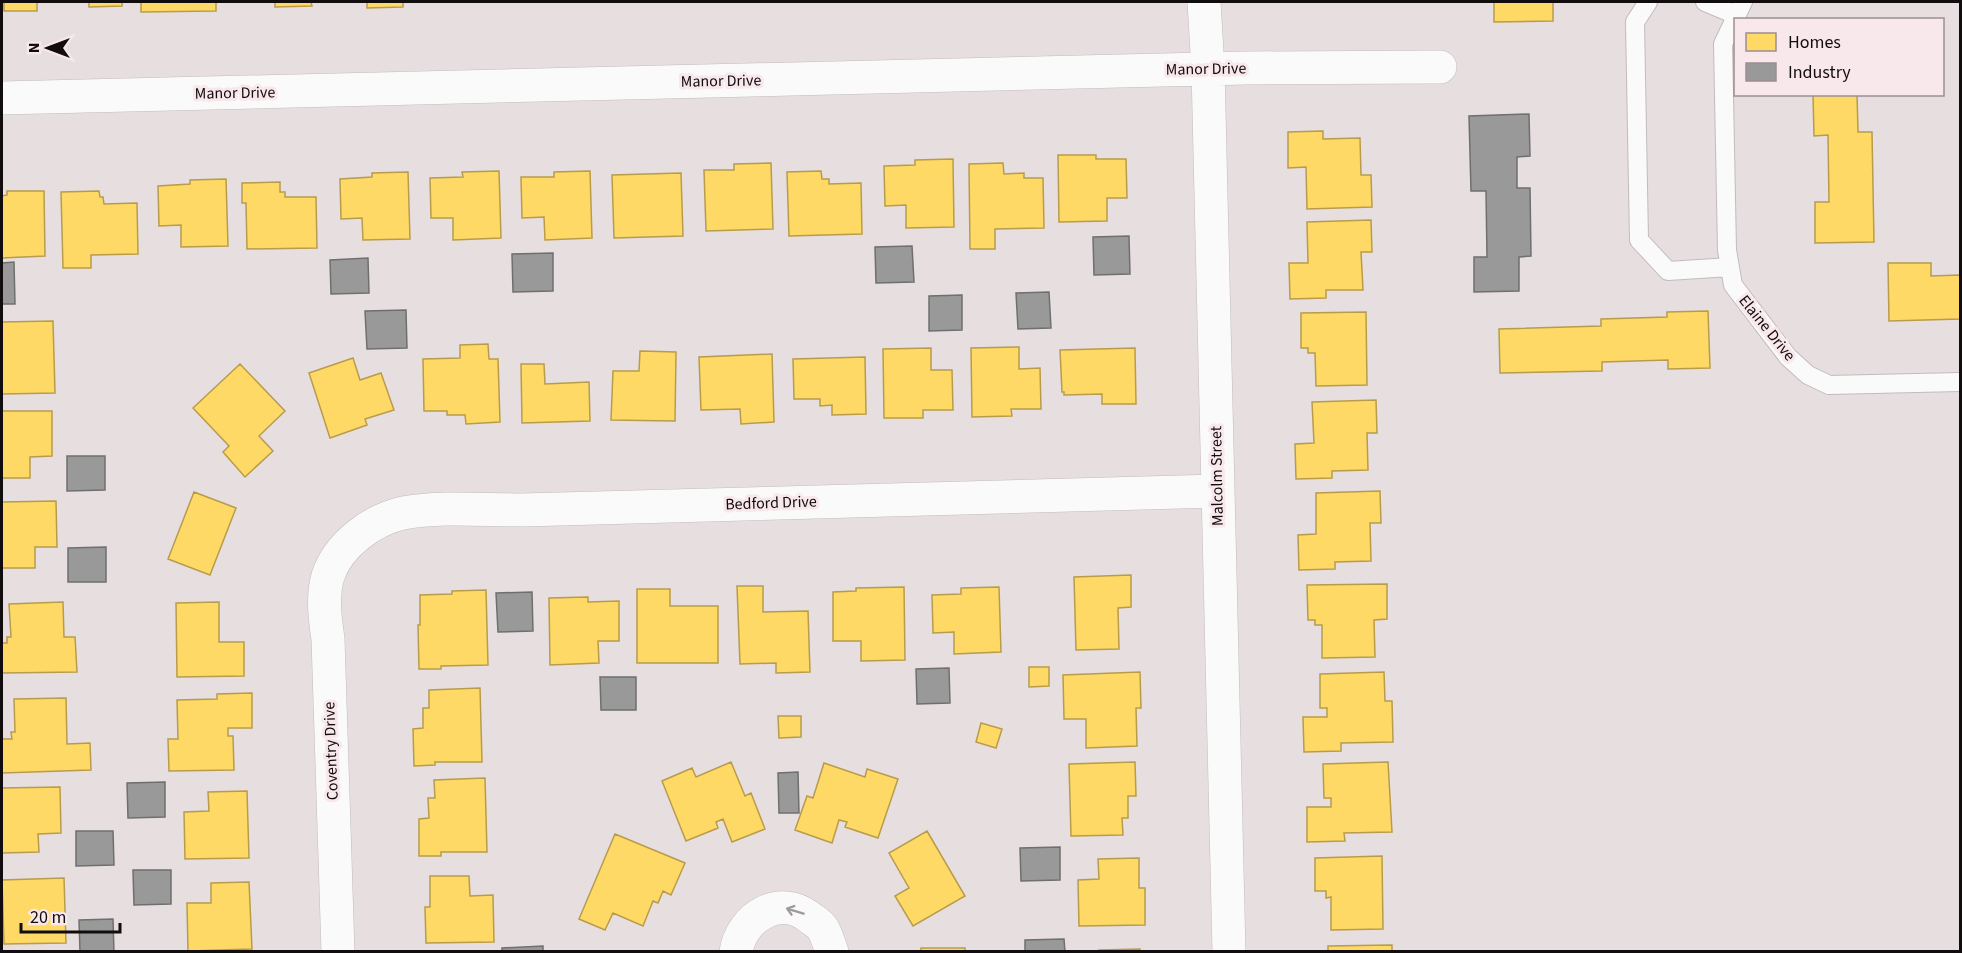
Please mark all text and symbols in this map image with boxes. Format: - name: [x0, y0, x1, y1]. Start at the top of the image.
- north arrow: [18, 18, 78, 78]
- legend: [1734, 18, 1944, 96]
- text: Homes: [1788, 30, 1841, 55]
- text: N: [23, 43, 45, 53]
- street label: Manor Drive: [1166, 57, 1247, 81]
- text: Industry: [1788, 60, 1851, 85]
- street label: Manor Drive: [681, 69, 762, 93]
- street label: Manor Drive: [195, 81, 276, 105]
- street label: Elaine Drive: [1734, 290, 1800, 366]
- street label: Malcolm Street: [1205, 425, 1229, 526]
- street label: Bedford Drive: [725, 490, 817, 516]
- street label: Coventry Drive: [318, 701, 344, 801]
- scale bar: [21, 896, 120, 934]
- text: 20 m: [30, 905, 66, 930]
- one-way arrow: [786, 905, 805, 916]

